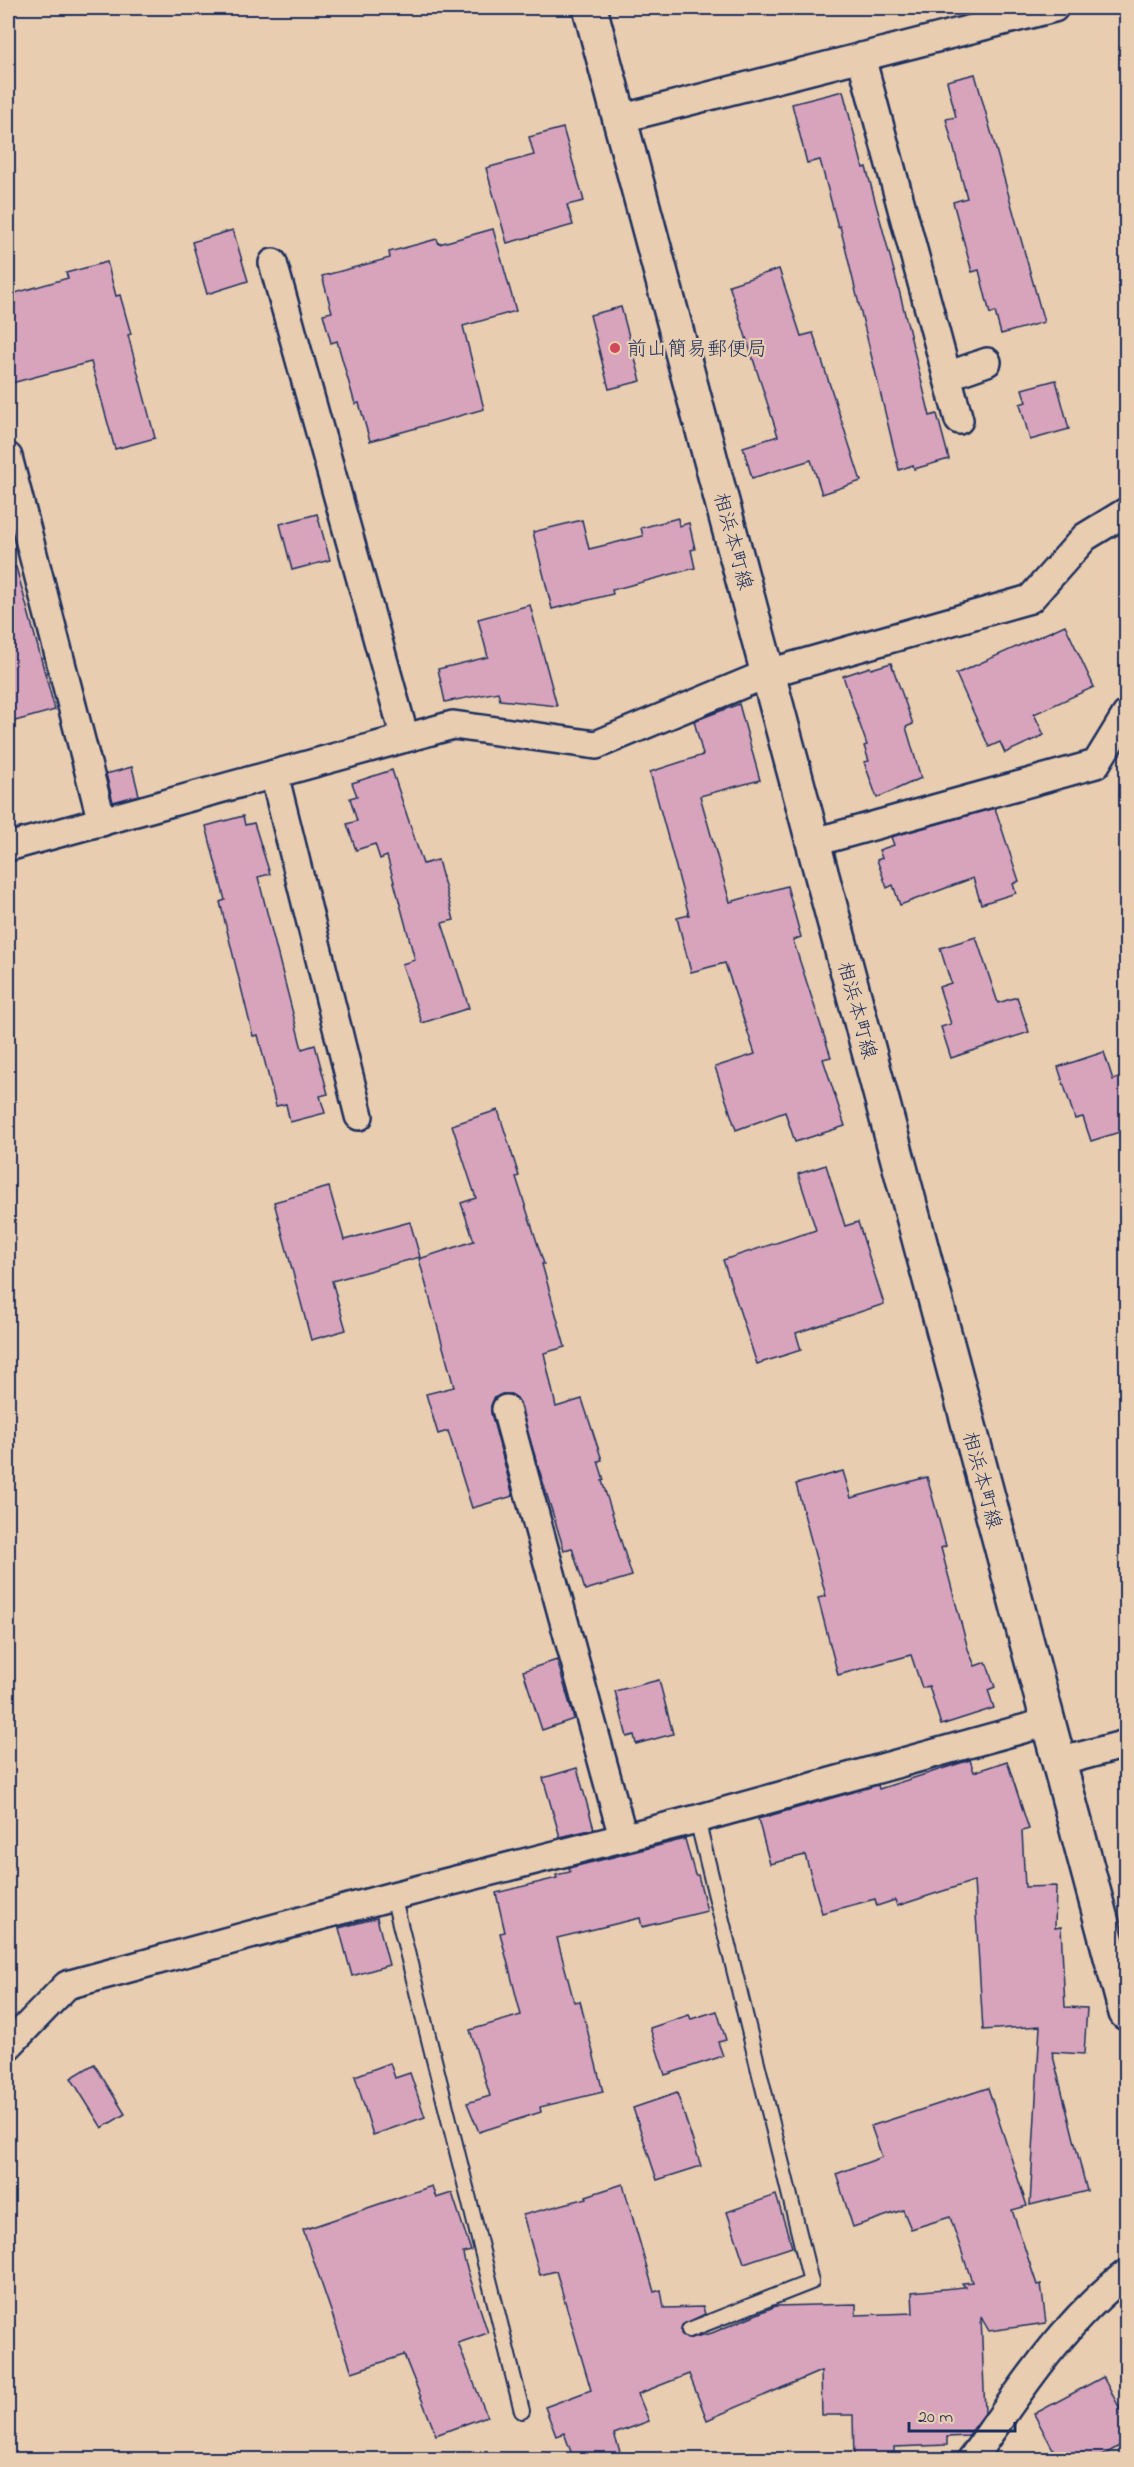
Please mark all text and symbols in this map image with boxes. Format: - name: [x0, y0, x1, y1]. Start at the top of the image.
- place label: 前山簡易郵便局: [627, 336, 767, 365]
- marker: 前山簡易郵便局: [608, 341, 622, 355]
- street label: 相浜本町線: [705, 490, 759, 594]
- street label: 相浜本町線: [829, 959, 883, 1063]
- street label: 相浜本町線: [954, 1429, 1008, 1533]
- scale bar: [909, 2395, 1016, 2433]
- text: 20 m: [918, 2405, 953, 2431]

